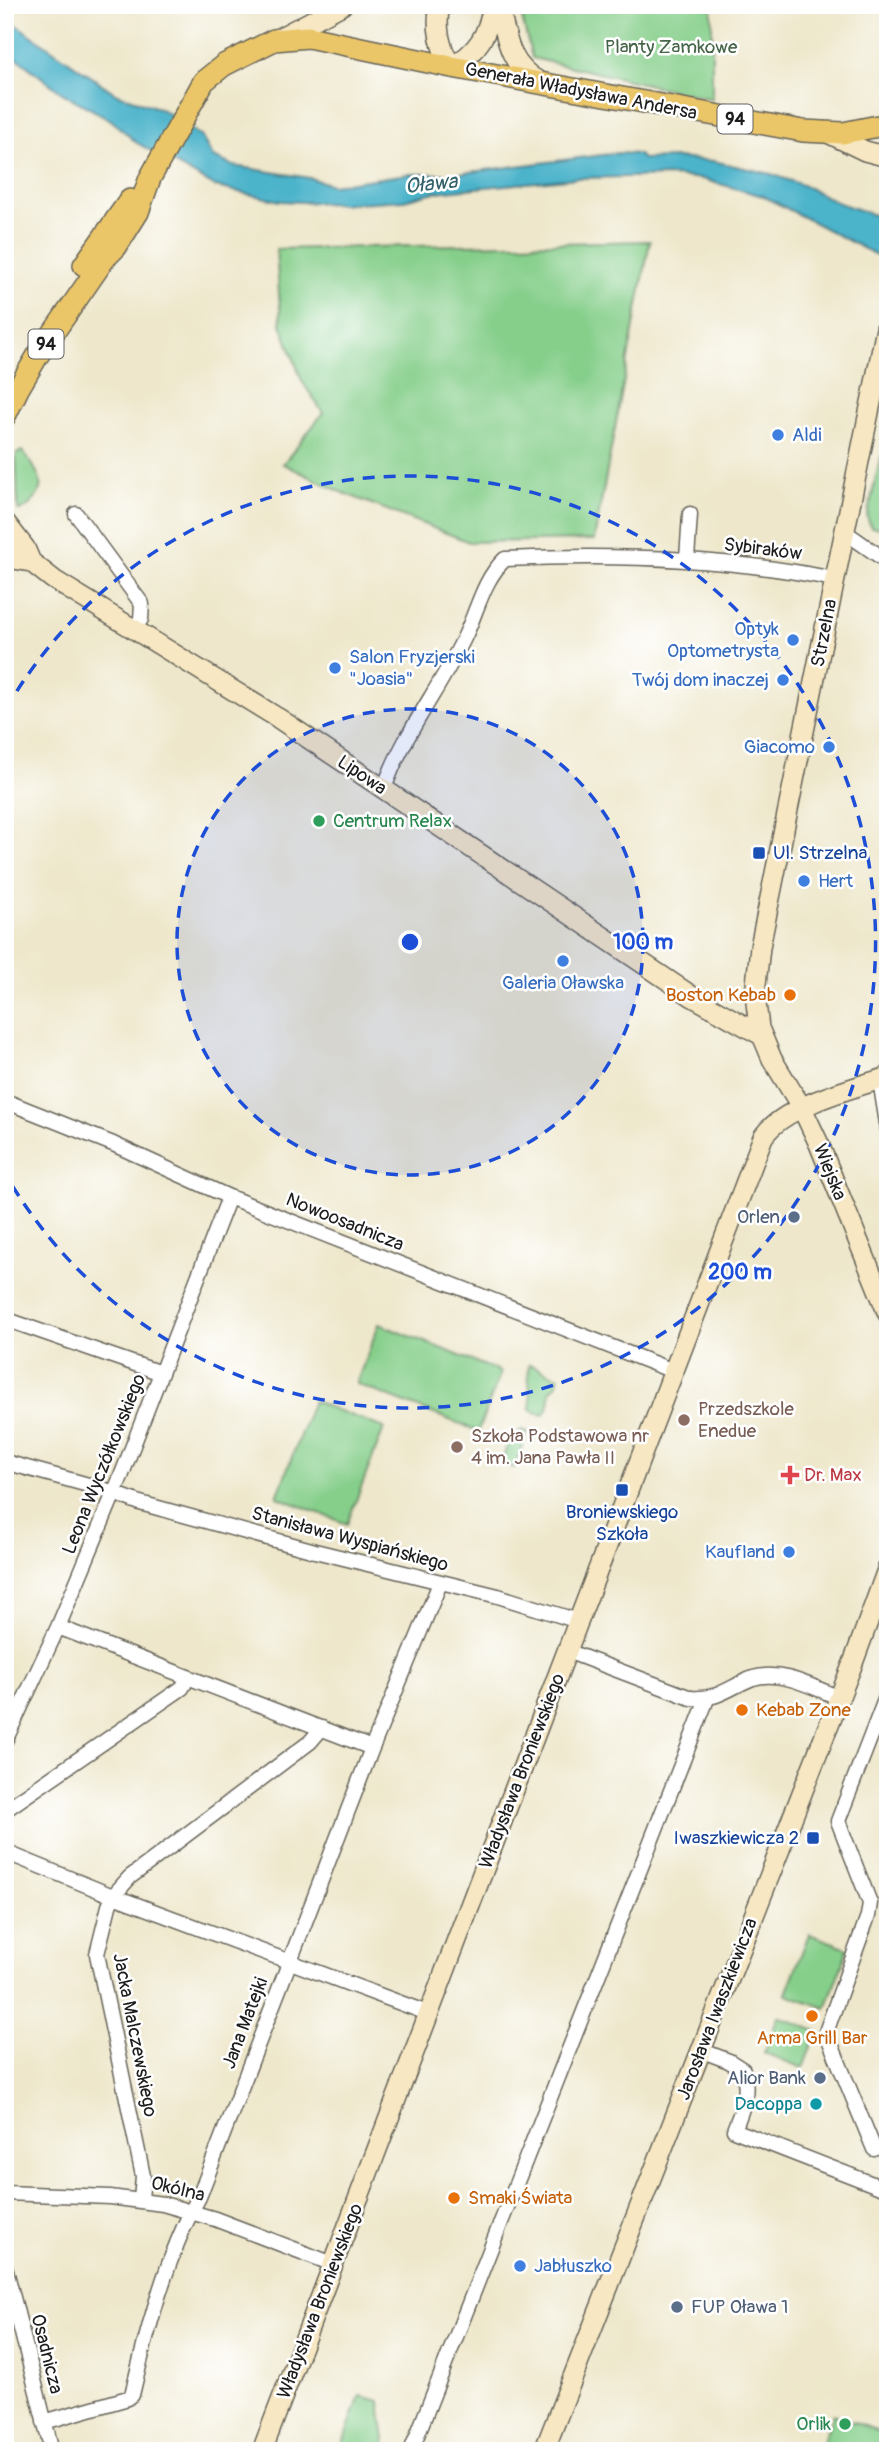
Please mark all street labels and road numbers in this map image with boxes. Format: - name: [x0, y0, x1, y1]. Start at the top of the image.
- street label: Generała Władysława Andersa: [463, 57, 699, 125]
- road number: 94: [718, 104, 752, 134]
- road number: 94: [28, 330, 64, 358]
- street label: Sybiraków: [722, 532, 804, 566]
- street label: Strzelna: [806, 597, 842, 669]
- street label: Lipowa: [333, 750, 392, 800]
- street label: Wiejska: [808, 1140, 852, 1204]
- street label: Nowoosadnicza: [282, 1187, 408, 1257]
- street label: Leona Wyczółkowskiego: [57, 1370, 151, 1558]
- street label: Stanisława Wyspiańskiego: [249, 1501, 451, 1577]
- street label: Władysława Broniewskiego: [474, 1670, 570, 1872]
- street label: Jarosława Iwaszkiewicza: [671, 1914, 763, 2103]
- street label: Jacka Malczewskiego: [107, 1951, 163, 2119]
- street label: Jana Matejki: [217, 1974, 273, 2072]
- street label: Okólna: [149, 2171, 207, 2207]
- street label: Władysława Broniewskiego: [272, 2200, 368, 2402]
- street label: Osadnicza: [26, 2312, 69, 2396]

